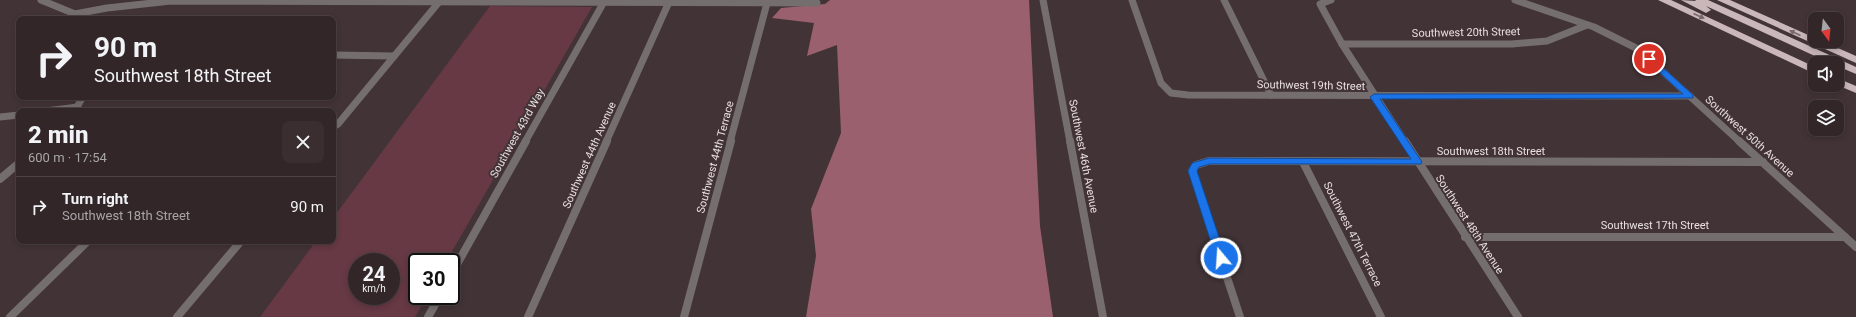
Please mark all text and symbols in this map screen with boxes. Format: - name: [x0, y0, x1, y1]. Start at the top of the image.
- north arrow: [1808, 12, 1844, 48]
- map controls: [1808, 12, 1844, 136]
- one-way arrow: [1693, 14, 1705, 20]
- street label: Southwest 20th Street: [1412, 25, 1521, 40]
- one-way arrow: [1789, 29, 1801, 36]
- text: 90 m: [94, 31, 157, 64]
- icon: right: [28, 32, 80, 84]
- pin: [1632, 42, 1666, 76]
- icon: arrive: [1638, 48, 1660, 70]
- button: sound: [1808, 56, 1844, 92]
- text: Southwest 18th Street: [94, 65, 271, 86]
- street label: Southwest 19th Street: [1257, 78, 1366, 93]
- street label: Southwest 43rd Way: [487, 86, 548, 180]
- street label: Southwest 50th Avenue: [1702, 93, 1797, 180]
- street label: Southwest 46th Avenue: [1066, 98, 1101, 214]
- street label: Southwest 44th Terrace: [694, 99, 737, 215]
- street label: Southwest 44th Avenue: [560, 100, 619, 211]
- button: layers: [1808, 100, 1844, 136]
- text: 2 min: [28, 121, 89, 149]
- button: close: [282, 121, 324, 163]
- street label: Southwest 18th Street: [1437, 145, 1546, 158]
- text: 600 m · 17:54: [28, 150, 107, 165]
- street label: Southwest 48th Avenue: [1433, 172, 1507, 276]
- street label: Southwest 47th Terrace: [1320, 180, 1385, 289]
- text: Turn right: [62, 190, 128, 208]
- icon: right: [28, 196, 50, 218]
- text: 90 m: [290, 198, 324, 216]
- text: Southwest 18th Street: [62, 208, 190, 223]
- street label: Southwest 17th Street: [1601, 219, 1710, 232]
- position arrow: [1200, 237, 1242, 279]
- speed limit sign: 30: [408, 253, 460, 305]
- text: 24: [363, 262, 385, 286]
- text: km/h: [362, 283, 386, 294]

